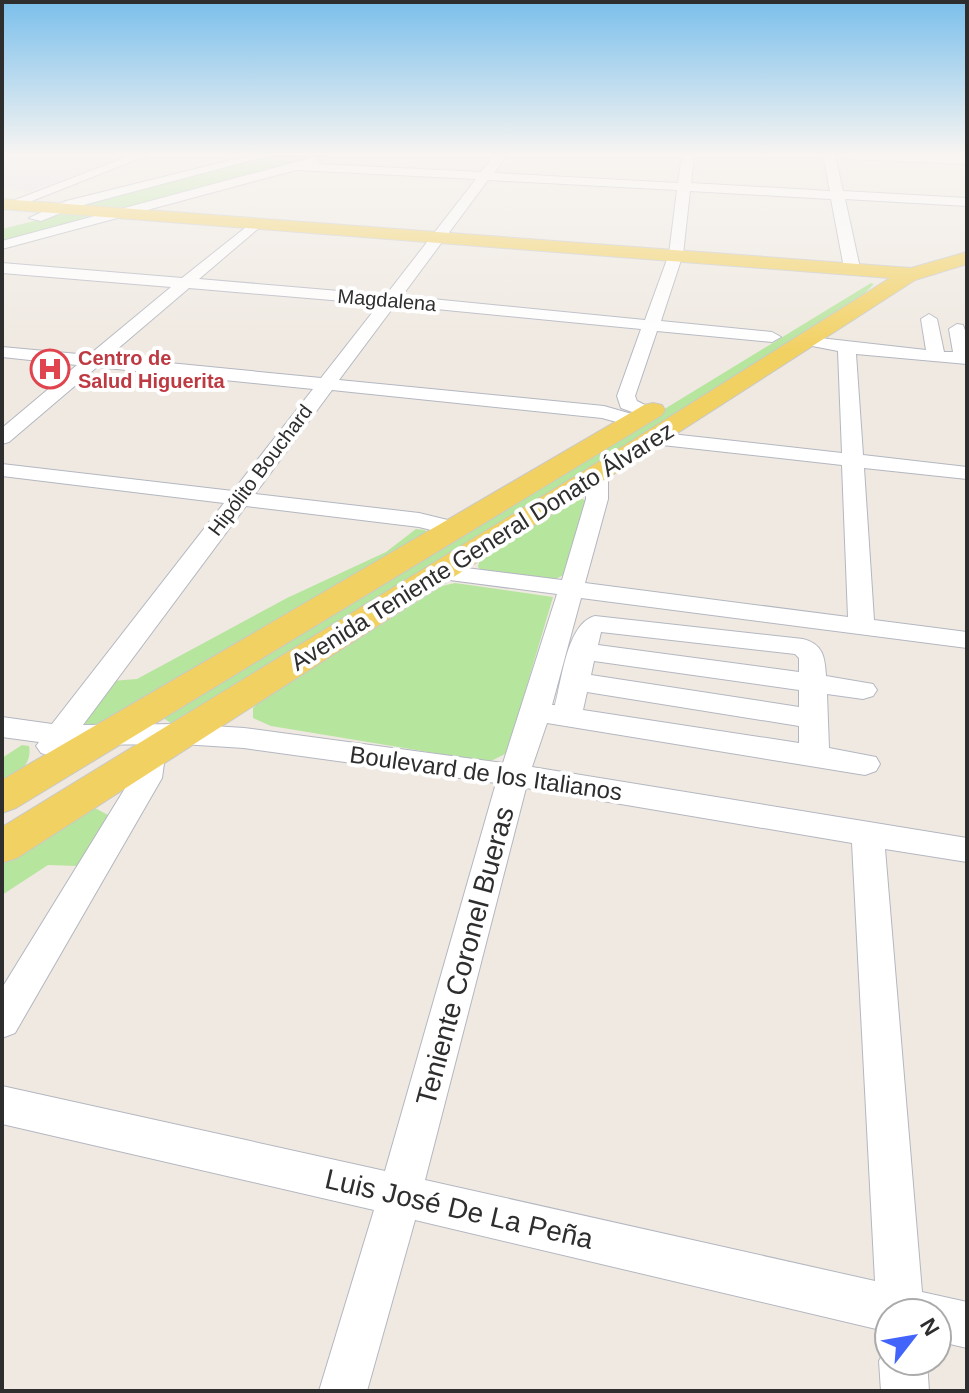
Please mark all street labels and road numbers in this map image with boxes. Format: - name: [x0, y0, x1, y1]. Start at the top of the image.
- street label: Magdalena: [337, 285, 438, 315]
- street label: Hipólito Bouchard: [204, 400, 316, 540]
- street label: Avenida Teniente General Donato Álvarez: [286, 416, 678, 676]
- street label: Boulevard de los Italianos: [348, 741, 624, 805]
- street label: Teniente Coronel Bueras: [410, 803, 520, 1109]
- street label: Luis José De La Peña: [322, 1163, 596, 1255]

